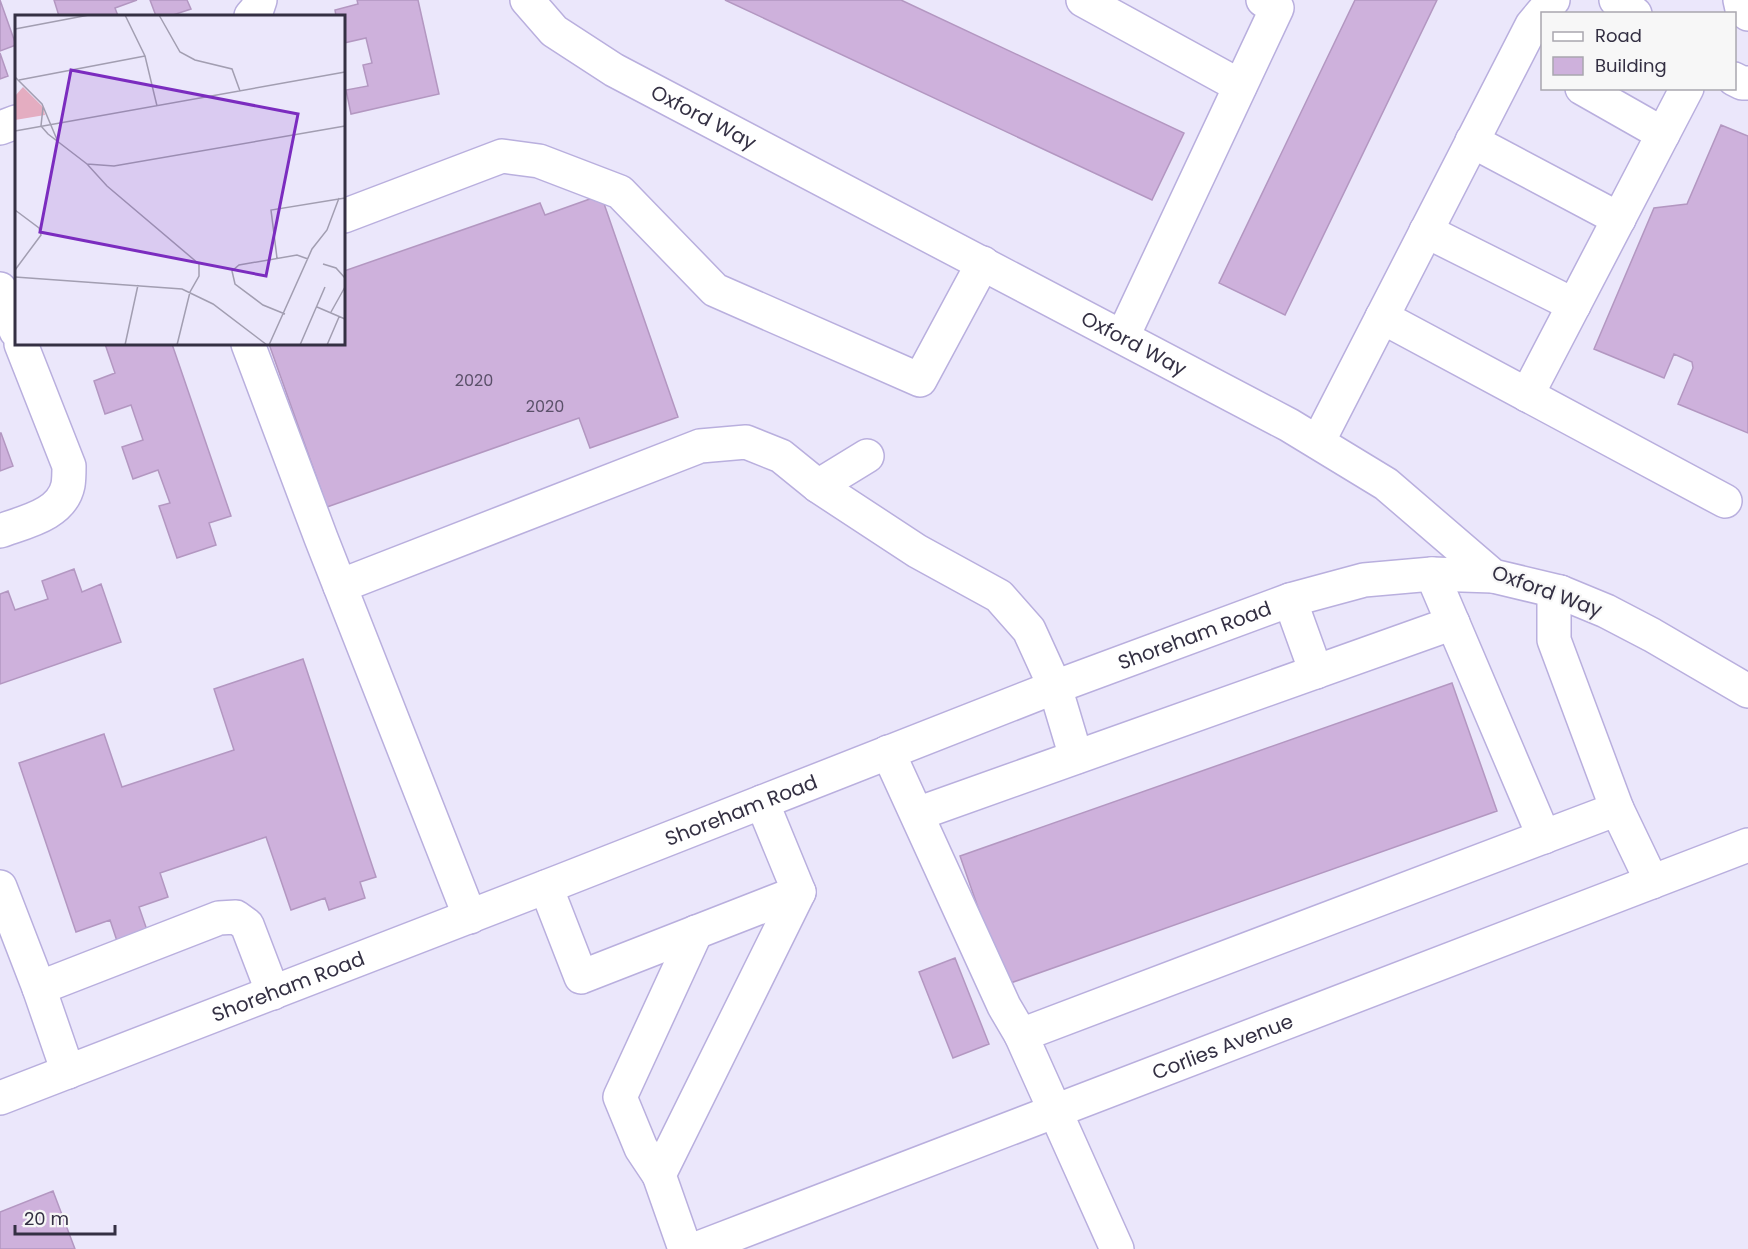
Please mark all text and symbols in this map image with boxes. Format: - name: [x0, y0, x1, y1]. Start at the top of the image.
- legend: [1541, 12, 1736, 90]
- inset map: [15, 15, 345, 345]
- text: Road: [1595, 23, 1642, 48]
- text: Building: [1595, 53, 1667, 78]
- street label: Oxford Way: [646, 78, 761, 156]
- street label: Oxford Way: [1076, 304, 1191, 383]
- house number: 2020: [455, 369, 493, 392]
- house number: 2020: [526, 395, 564, 418]
- street label: Oxford Way: [1488, 558, 1606, 624]
- street label: Shoreham Road: [1114, 594, 1275, 677]
- street label: Shoreham Road: [661, 768, 821, 853]
- street label: Shoreham Road: [208, 944, 369, 1029]
- street label: Corlies Avenue: [1148, 1007, 1297, 1087]
- scale bar: [15, 1198, 116, 1236]
- text: 20 m: [24, 1206, 69, 1231]

